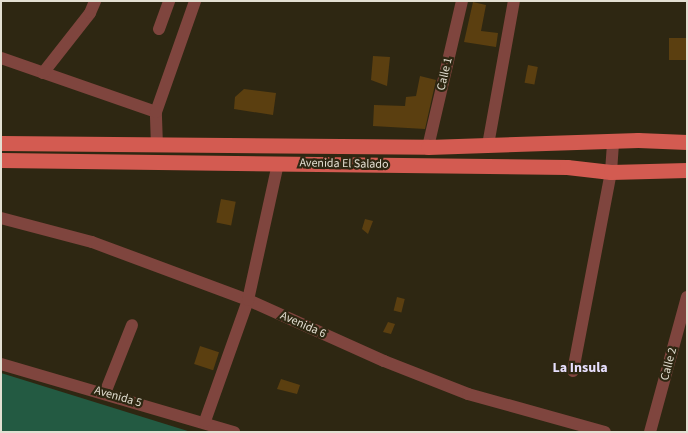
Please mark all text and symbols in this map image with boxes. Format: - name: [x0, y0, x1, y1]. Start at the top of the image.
- street label: Calle 1: [434, 56, 456, 92]
- street label: Avenida El Salado: [299, 156, 389, 172]
- street label: Avenida 6: [278, 309, 328, 341]
- street label: Calle 2: [658, 346, 680, 382]
- district label: La Insula: [552, 360, 608, 376]
- street label: Avenida 5: [93, 383, 143, 411]

